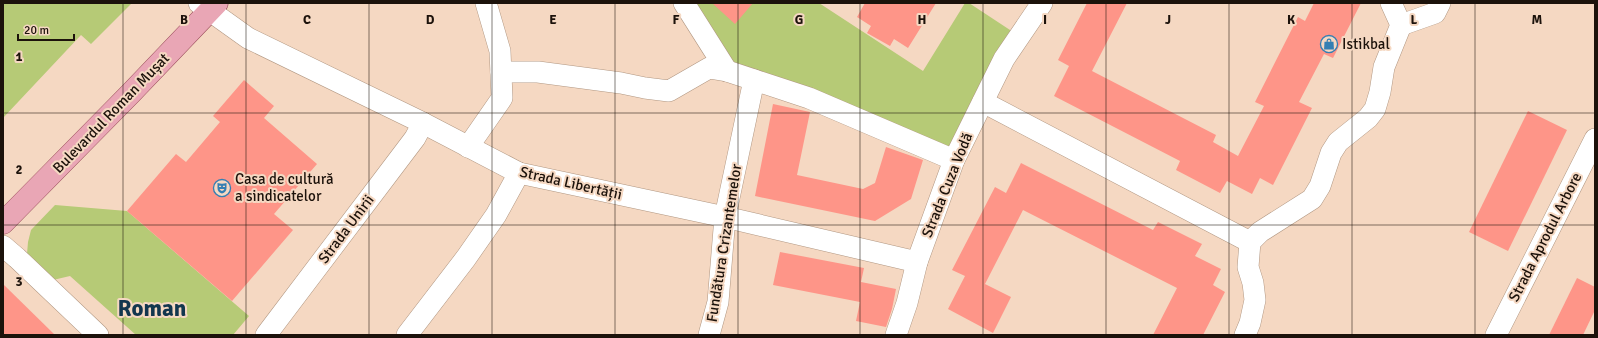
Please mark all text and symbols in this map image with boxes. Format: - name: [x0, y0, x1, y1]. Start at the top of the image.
- text: B: [180, 12, 188, 28]
- text: C: [303, 12, 311, 28]
- text: D: [426, 12, 435, 28]
- text: E: [549, 12, 557, 28]
- text: F: [673, 12, 680, 28]
- text: G: [795, 12, 803, 28]
- text: H: [918, 12, 926, 28]
- text: I: [1043, 12, 1047, 28]
- text: J: [1165, 12, 1171, 28]
- text: K: [1287, 12, 1295, 28]
- text: L: [1411, 12, 1418, 28]
- text: M: [1532, 12, 1543, 28]
- scale bar: [18, 16, 74, 42]
- text: 20 m: [24, 23, 49, 38]
- shop icon: Istikbal: [1319, 34, 1339, 54]
- place label: Istikbal: [1342, 35, 1390, 53]
- text: 1: [15, 49, 23, 65]
- street label: Bulevardul Roman Mușat: [49, 49, 173, 177]
- street label: Strada Cuza Vodă: [918, 130, 976, 240]
- text: 2: [15, 162, 23, 178]
- street label: Strada Libertății: [518, 162, 624, 204]
- street label: Fundătura Crizantemelor: [703, 162, 745, 323]
- street label: Strada Aprodul Arbore: [1505, 169, 1585, 305]
- place label: Casa de cultură a sindicatelor: [235, 170, 334, 205]
- theatre icon: Casa de cultură a sindicatelor: [212, 178, 232, 198]
- street label: Strada Unirii: [314, 191, 378, 267]
- text: 3: [15, 274, 23, 290]
- district label: Roman: [118, 294, 186, 323]

